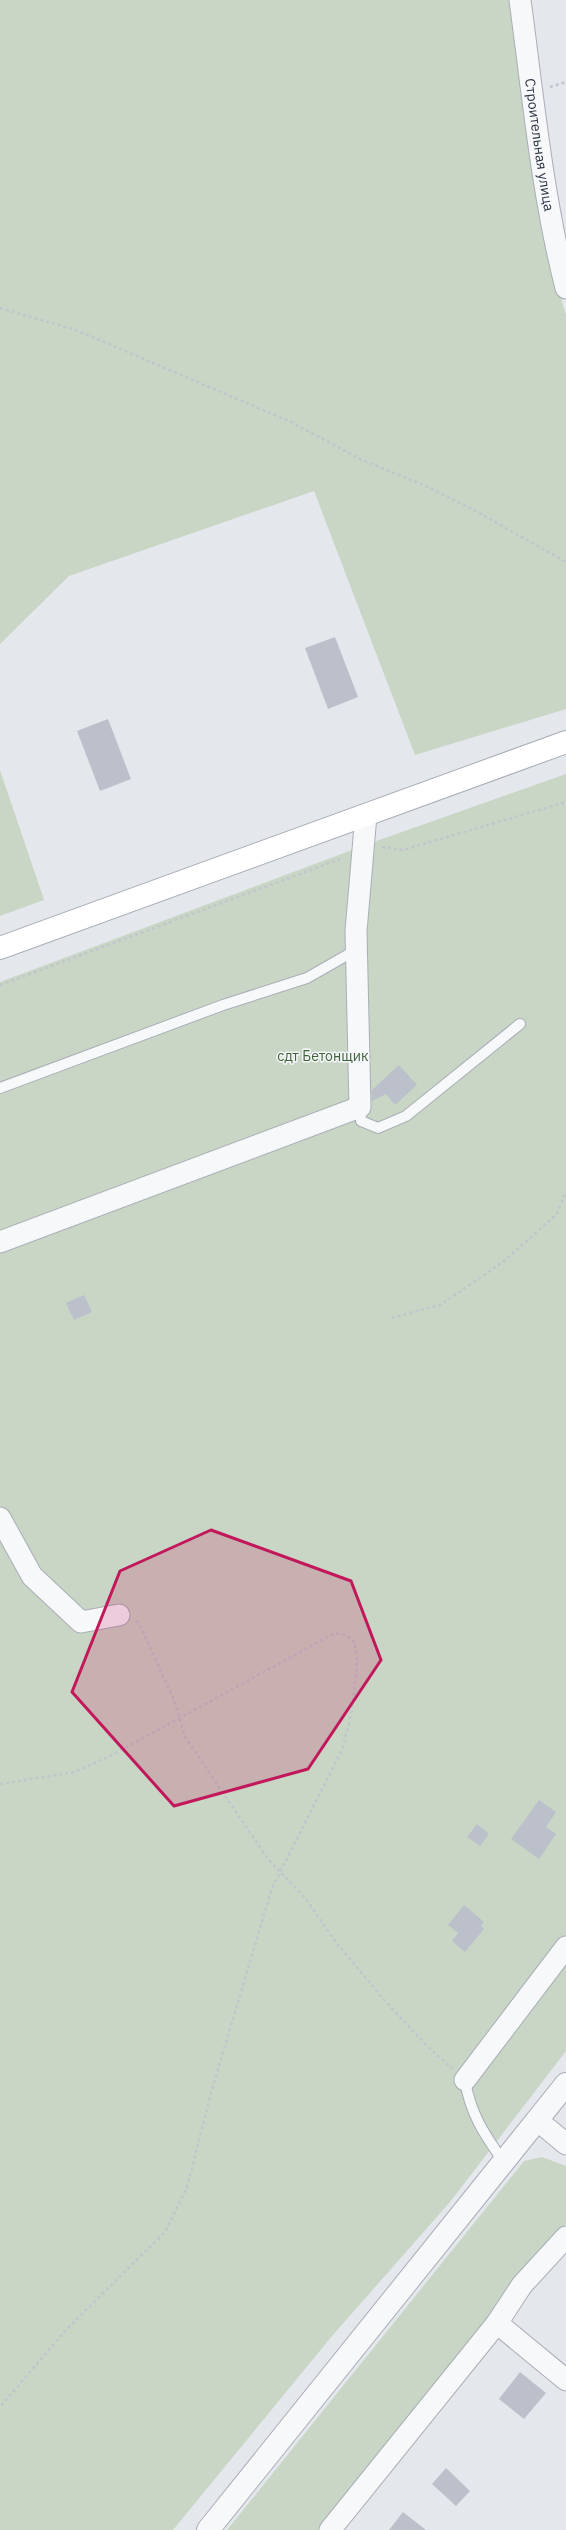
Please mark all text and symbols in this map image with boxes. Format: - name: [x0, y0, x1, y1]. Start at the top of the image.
- street label: Строительная улица: [521, 77, 558, 213]
- park label: сдт Бетонщик: [277, 1047, 369, 1065]

